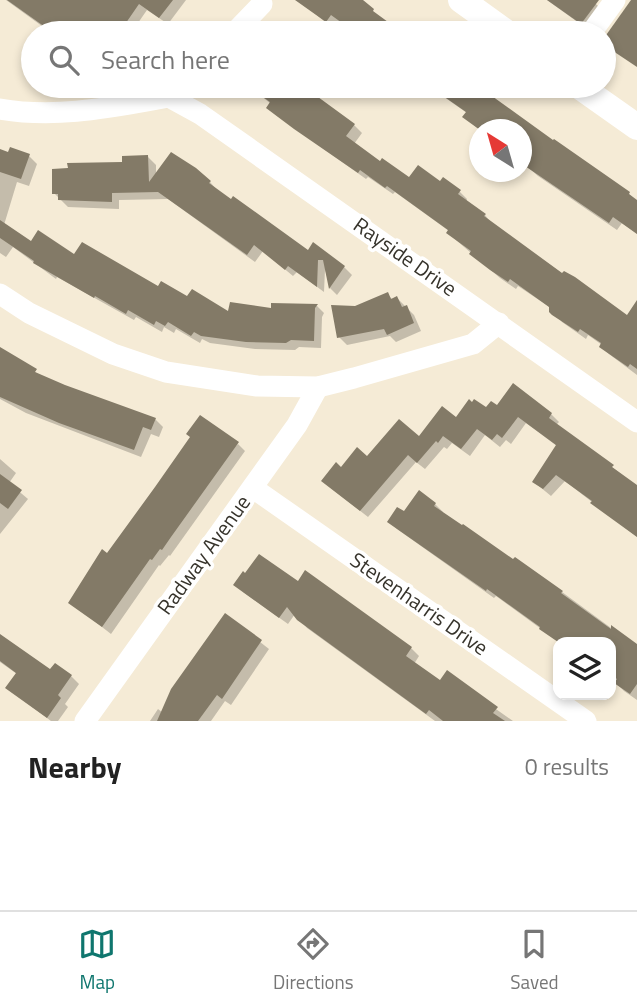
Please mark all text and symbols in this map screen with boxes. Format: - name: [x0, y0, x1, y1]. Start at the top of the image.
- search box: [21, 21, 616, 98]
- text: Search here: [101, 40, 230, 79]
- icon: search: [45, 41, 83, 79]
- north arrow: [469, 119, 532, 182]
- street label: Rayside Drive: [347, 209, 464, 304]
- street label: Radway Avenue: [149, 488, 258, 621]
- street label: Stevenharris Drive: [344, 544, 495, 663]
- map controls: [553, 637, 616, 700]
- button: layers: [553, 637, 616, 700]
- text: Nearby: [28, 744, 121, 790]
- text: 0 results: [525, 749, 609, 784]
- tab: Map: [78, 925, 116, 996]
- tab: Directions: [273, 925, 354, 996]
- tab: Saved: [510, 925, 559, 996]

